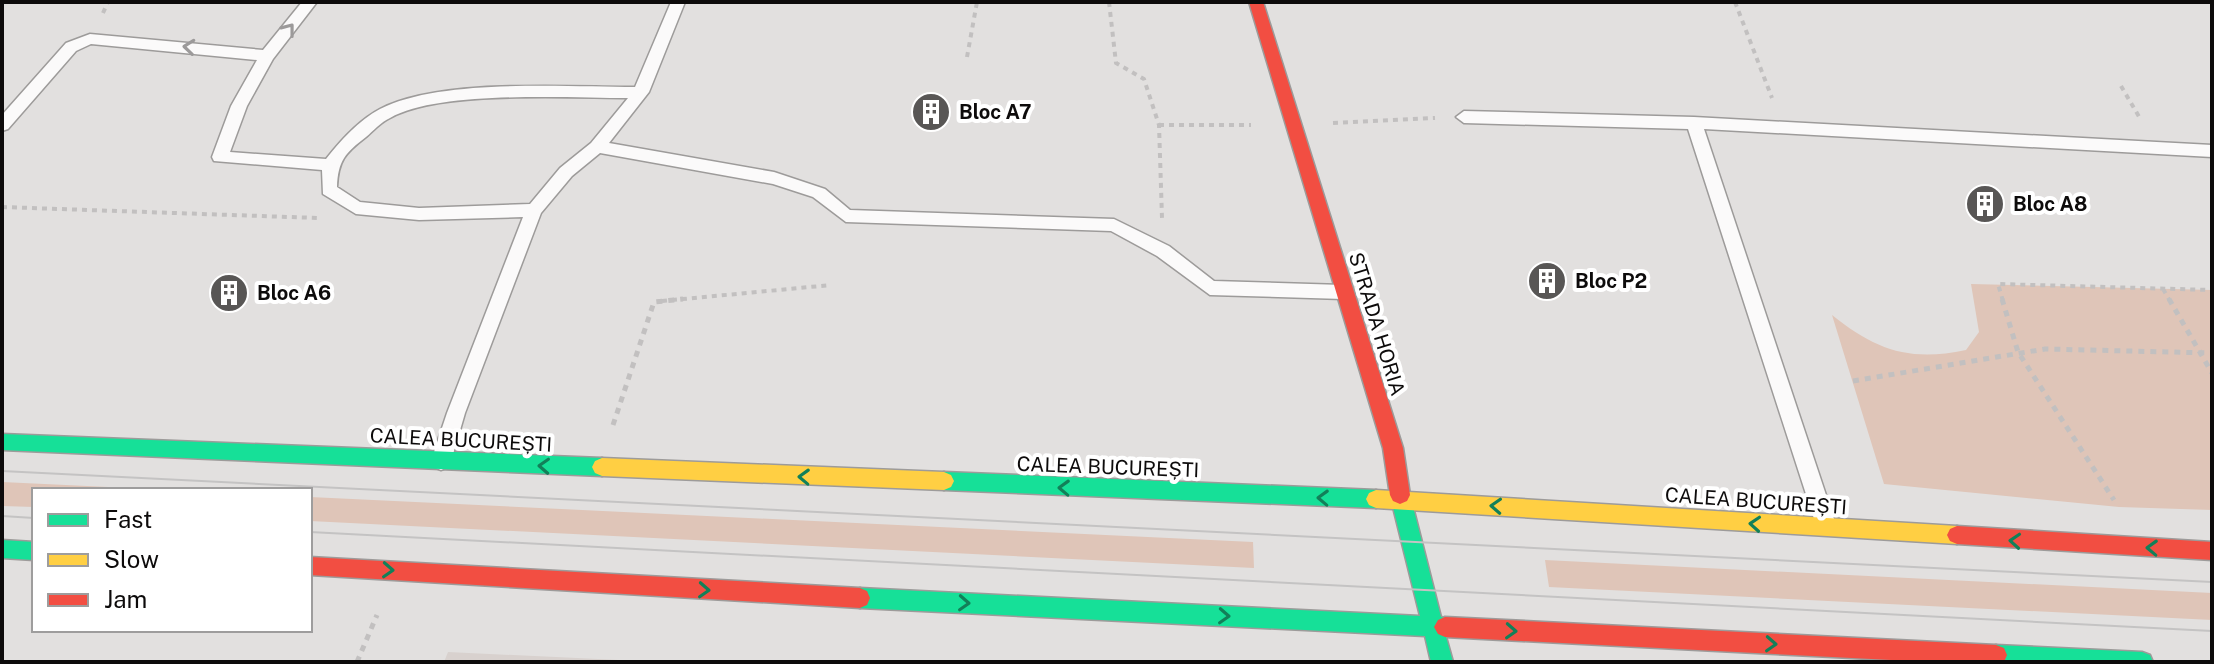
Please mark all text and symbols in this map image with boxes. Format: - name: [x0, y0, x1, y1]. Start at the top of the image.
- one-way arrow: [279, 23, 293, 38]
- one-way arrow: [183, 39, 196, 56]
- building icon: Bloc A7: [910, 91, 952, 133]
- place label: Bloc A7: [959, 100, 1032, 124]
- building icon: Bloc A8: [1964, 183, 2006, 225]
- place label: Bloc A8: [2013, 192, 2087, 216]
- street label: STRADA HORIA: [1344, 249, 1410, 399]
- building icon: Bloc P2: [1526, 260, 1568, 302]
- place label: Bloc P2: [1575, 269, 1647, 293]
- building icon: Bloc A6: [208, 272, 250, 314]
- place label: Bloc A6: [257, 281, 331, 305]
- street label: CALEA BUCUREȘTI: [369, 423, 553, 457]
- street label: CALEA BUCUREȘTI: [1016, 452, 1200, 482]
- one-way arrow: [537, 457, 550, 474]
- one-way arrow: [797, 468, 810, 485]
- one-way arrow: [1057, 479, 1070, 496]
- street label: CALEA BUCUREȘTI: [1664, 483, 1848, 519]
- legend: [32, 488, 312, 632]
- one-way arrow: [1317, 489, 1329, 506]
- one-way arrow: [1489, 497, 1502, 514]
- text: Fast: [104, 505, 152, 533]
- one-way arrow: [1748, 516, 1761, 533]
- one-way arrow: [2008, 533, 2021, 550]
- one-way arrow: [2145, 540, 2158, 557]
- text: Slow: [104, 545, 159, 573]
- one-way arrow: [382, 561, 395, 578]
- one-way arrow: [698, 581, 711, 598]
- text: Jam: [104, 585, 147, 613]
- one-way arrow: [958, 594, 971, 611]
- one-way arrow: [1218, 607, 1231, 624]
- one-way arrow: [1505, 622, 1518, 639]
- one-way arrow: [1765, 636, 1778, 653]

